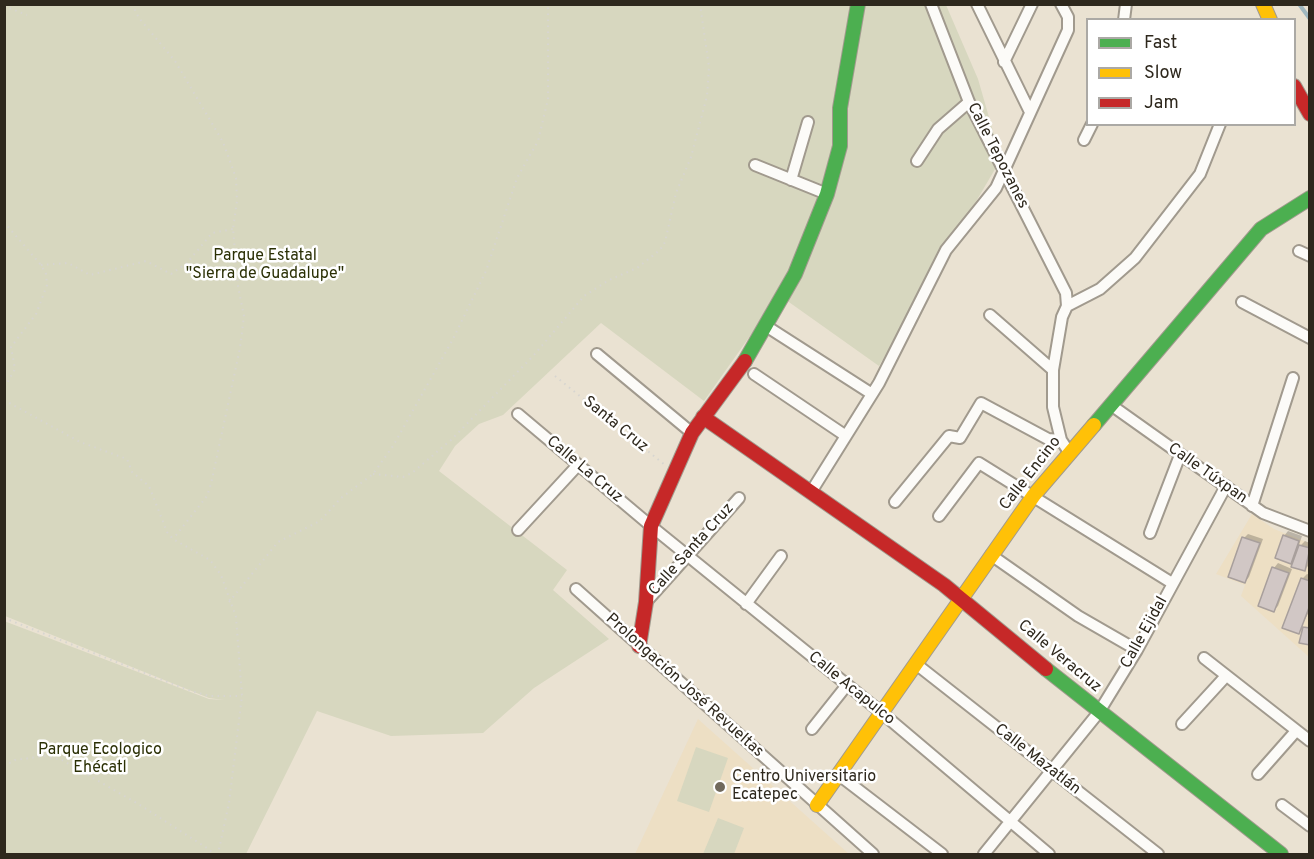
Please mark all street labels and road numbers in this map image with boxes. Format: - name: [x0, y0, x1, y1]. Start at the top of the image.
- street label: Calle Tepozanes: [962, 100, 1032, 212]
- street label: Santa Cruz: [578, 393, 652, 457]
- street label: Calle La Cruz: [542, 432, 626, 508]
- street label: Calle Encino: [996, 433, 1066, 515]
- street label: Calle Túxpan: [1164, 440, 1250, 508]
- street label: Calle Santa Cruz: [645, 500, 739, 600]
- street label: Calle Ejidal: [1117, 594, 1173, 672]
- street label: Prolongación José Revueltas: [601, 610, 767, 762]
- street label: Calle Veracruz: [1013, 617, 1105, 697]
- street label: Calle Acapulco: [804, 648, 898, 730]
- street label: Calle Mazatlán: [990, 720, 1084, 800]

